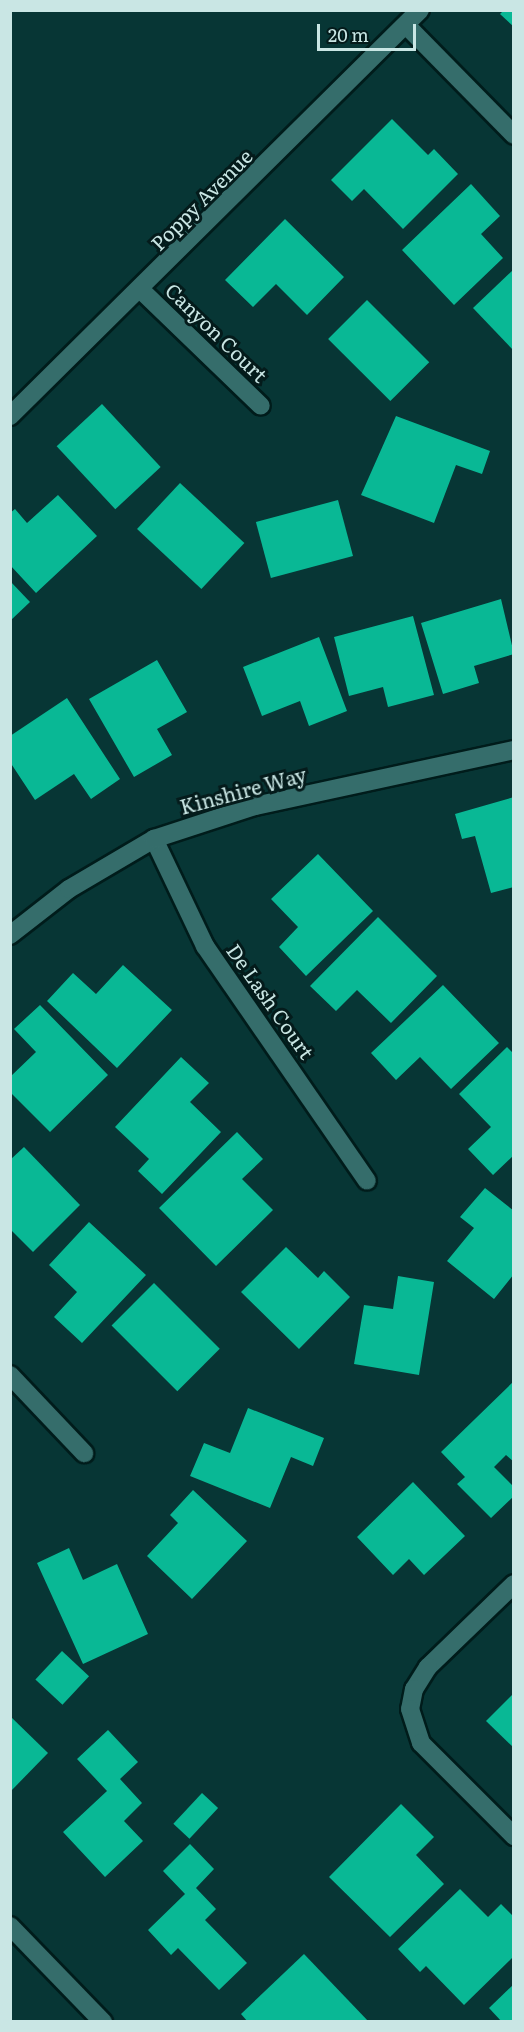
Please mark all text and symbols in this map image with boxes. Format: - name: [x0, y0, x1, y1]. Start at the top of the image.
- scale bar: [320, 12, 419, 50]
- text: 20 m: [328, 21, 369, 48]
- street label: Poppy Avenue: [145, 143, 257, 255]
- street label: Canyon Court: [161, 277, 273, 387]
- street label: Kinshire Way: [177, 762, 309, 818]
- street label: De Lash Court: [222, 939, 320, 1063]

